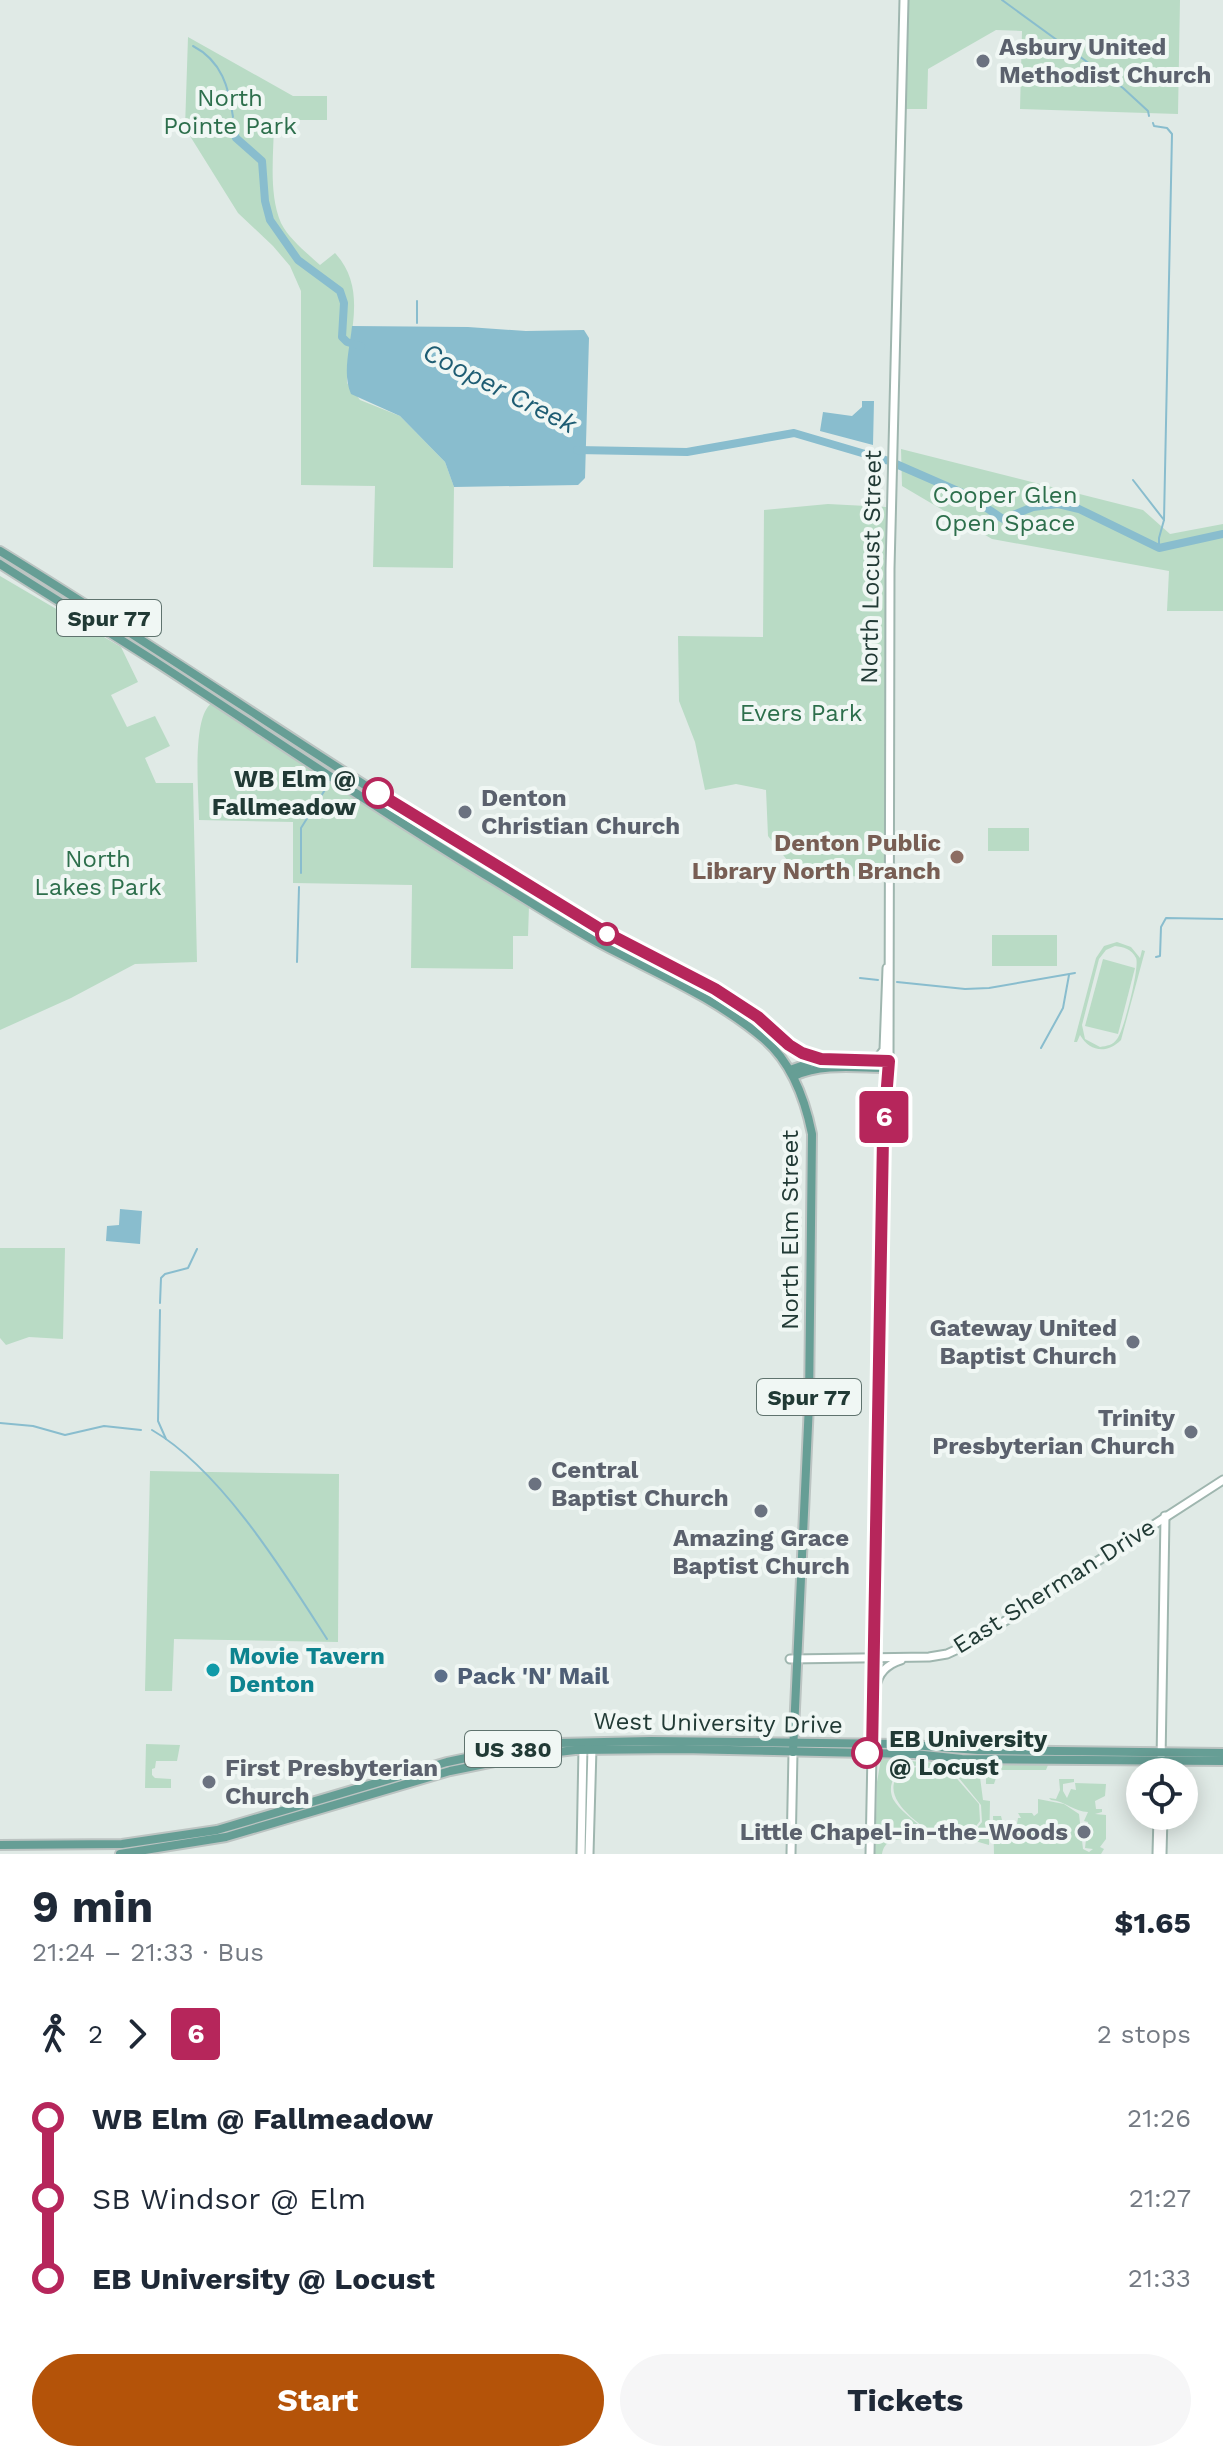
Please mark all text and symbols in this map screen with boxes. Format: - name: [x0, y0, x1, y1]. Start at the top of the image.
- place label: Asbury United Methodist Church: [999, 33, 1211, 89]
- marker: Asbury United Methodist Church: [974, 52, 992, 70]
- park label: North Pointe Park: [163, 84, 297, 140]
- water label: Cooper Creek: [418, 336, 583, 440]
- street label: North Locust Street: [855, 450, 887, 684]
- park label: Cooper Glen Open Space: [932, 481, 1078, 537]
- road number: Spur 77: [57, 600, 161, 636]
- park label: Evers Park: [740, 699, 863, 727]
- place label: WB Elm @ Fallmeadow: [212, 765, 356, 821]
- marker: WB Elm @ Fallmeadow: [363, 778, 393, 808]
- place label: Denton Christian Church: [481, 784, 680, 840]
- marker: Denton Christian Church: [456, 803, 474, 821]
- place label: Denton Public Library North Branch: [692, 829, 941, 885]
- park label: North Lakes Park: [34, 845, 162, 901]
- marker: Denton Public Library North Branch: [948, 848, 966, 866]
- unlabelled marker: [596, 923, 618, 945]
- line badge: 6: [858, 1091, 910, 1143]
- text: 6: [875, 1100, 893, 1133]
- street label: North Elm Street: [776, 1130, 804, 1330]
- place label: Gateway United Baptist Church: [929, 1314, 1117, 1370]
- marker: Gateway United Baptist Church: [1124, 1333, 1142, 1351]
- road number: Spur 77: [757, 1379, 861, 1415]
- place label: Trinity Presbyterian Church: [932, 1404, 1175, 1460]
- marker: Trinity Presbyterian Church: [1182, 1423, 1200, 1441]
- place label: Central Baptist Church: [551, 1456, 729, 1512]
- marker: Central Baptist Church: [526, 1475, 544, 1493]
- marker: Amazing Grace Baptist Church: [752, 1502, 770, 1520]
- street label: East Sherman Drive: [948, 1512, 1160, 1660]
- place label: Amazing Grace Baptist Church: [672, 1524, 850, 1580]
- place label: Movie Tavern Denton: [229, 1642, 385, 1698]
- marker: Movie Tavern Denton: [204, 1661, 222, 1679]
- place label: Pack 'N' Mail: [457, 1662, 609, 1690]
- marker: Pack 'N' Mail: [432, 1667, 450, 1685]
- street label: West University Drive: [593, 1707, 843, 1739]
- place label: EB University @ Locust: [889, 1725, 1048, 1781]
- road number: US 380: [465, 1731, 561, 1767]
- marker: EB University @ Locust: [852, 1738, 882, 1768]
- place label: First Presbyterian Church: [225, 1754, 438, 1810]
- map controls: [1126, 1758, 1198, 1830]
- button: locate: [1126, 1758, 1198, 1830]
- marker: First Presbyterian Church: [200, 1773, 218, 1791]
- place label: Little Chapel-in-the-Woods: [740, 1818, 1068, 1846]
- marker: Little Chapel-in-the-Woods: [1075, 1823, 1093, 1841]
- text: 9 min: [32, 1881, 153, 1933]
- text: $1.65: [1114, 1905, 1191, 1940]
- text: 21:24 – 21:33 · Bus: [32, 1937, 264, 1967]
- icon: walk: [32, 2012, 76, 2056]
- icon: forward: [115, 2012, 159, 2056]
- text: 6: [187, 2017, 204, 2050]
- text: 2: [88, 2019, 103, 2049]
- text: 2 stops: [1097, 2019, 1191, 2049]
- text: WB Elm @ Fallmeadow: [92, 2101, 433, 2136]
- text: 21:26: [1127, 2103, 1191, 2133]
- text: SB Windsor @ Elm: [92, 2181, 366, 2216]
- text: 21:27: [1129, 2183, 1191, 2213]
- text: EB University @ Locust: [92, 2261, 435, 2296]
- text: 21:33: [1128, 2263, 1191, 2293]
- button: Start: [32, 2354, 604, 2446]
- button: Tickets: [620, 2354, 1191, 2446]

